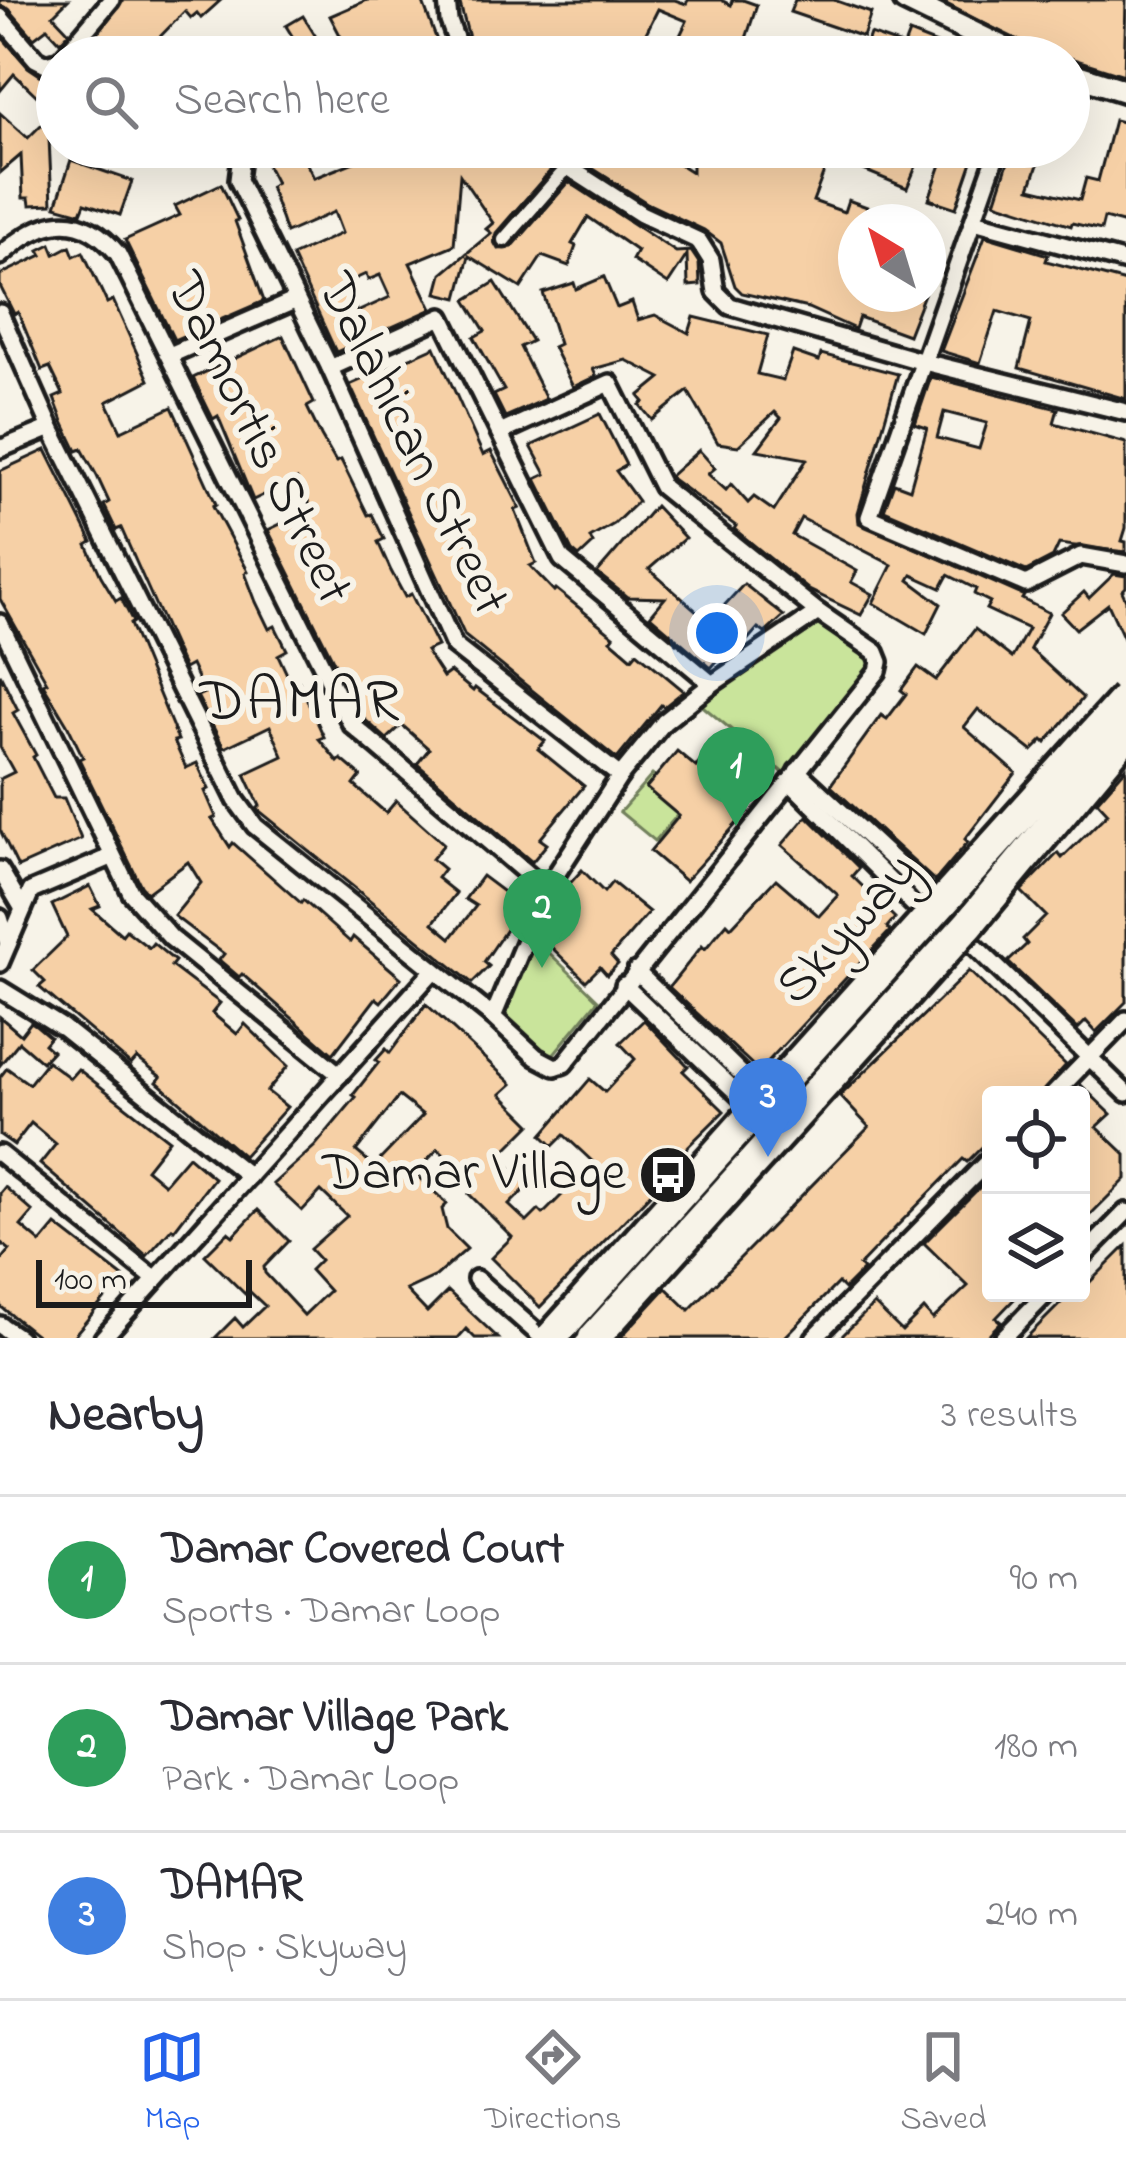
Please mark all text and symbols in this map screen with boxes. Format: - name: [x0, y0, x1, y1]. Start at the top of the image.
- search box: [36, 36, 1090, 168]
- icon: search: [78, 69, 144, 135]
- text: Search here: [174, 69, 390, 135]
- north arrow: [838, 204, 946, 312]
- street label: Damortis Street: [142, 258, 371, 618]
- street label: Dalahican Street: [294, 259, 528, 629]
- your location: [687, 603, 747, 663]
- district label: DAMAR: [198, 660, 402, 747]
- pin: 1: [697, 727, 775, 826]
- street label: Skyway: [759, 836, 939, 1024]
- pin: 2: [503, 869, 581, 968]
- pin: 3: [729, 1058, 807, 1157]
- map controls: [982, 1086, 1090, 1302]
- button: locate: [982, 1086, 1090, 1194]
- place label: Damar Village: [320, 1136, 627, 1215]
- bus stop icon: Damar Village: [637, 1144, 699, 1206]
- button: layers: [982, 1194, 1090, 1302]
- scale bar: [36, 1254, 252, 1307]
- text: 100 m: [54, 1257, 127, 1305]
- text: Nearby: [48, 1379, 204, 1454]
- text: 3 results: [941, 1388, 1078, 1445]
- text: Damar Covered Court: [162, 1518, 564, 1584]
- text: 1: [81, 1551, 93, 1608]
- text: 90 m: [1009, 1551, 1078, 1608]
- text: Sports · Damar Loop: [162, 1584, 500, 1641]
- text: Damar Village Park: [162, 1686, 508, 1752]
- text: 2: [77, 1719, 97, 1776]
- text: 180 m: [994, 1719, 1078, 1776]
- text: Park · Damar Loop: [162, 1752, 459, 1809]
- text: DAMAR: [162, 1854, 303, 1920]
- text: 3: [79, 1887, 95, 1944]
- text: 240 m: [986, 1887, 1078, 1944]
- text: Shop · Skyway: [162, 1920, 407, 1977]
- tab: Map: [139, 2024, 205, 2144]
- tab: Directions: [484, 2024, 622, 2144]
- tab: Saved: [900, 2024, 987, 2144]

